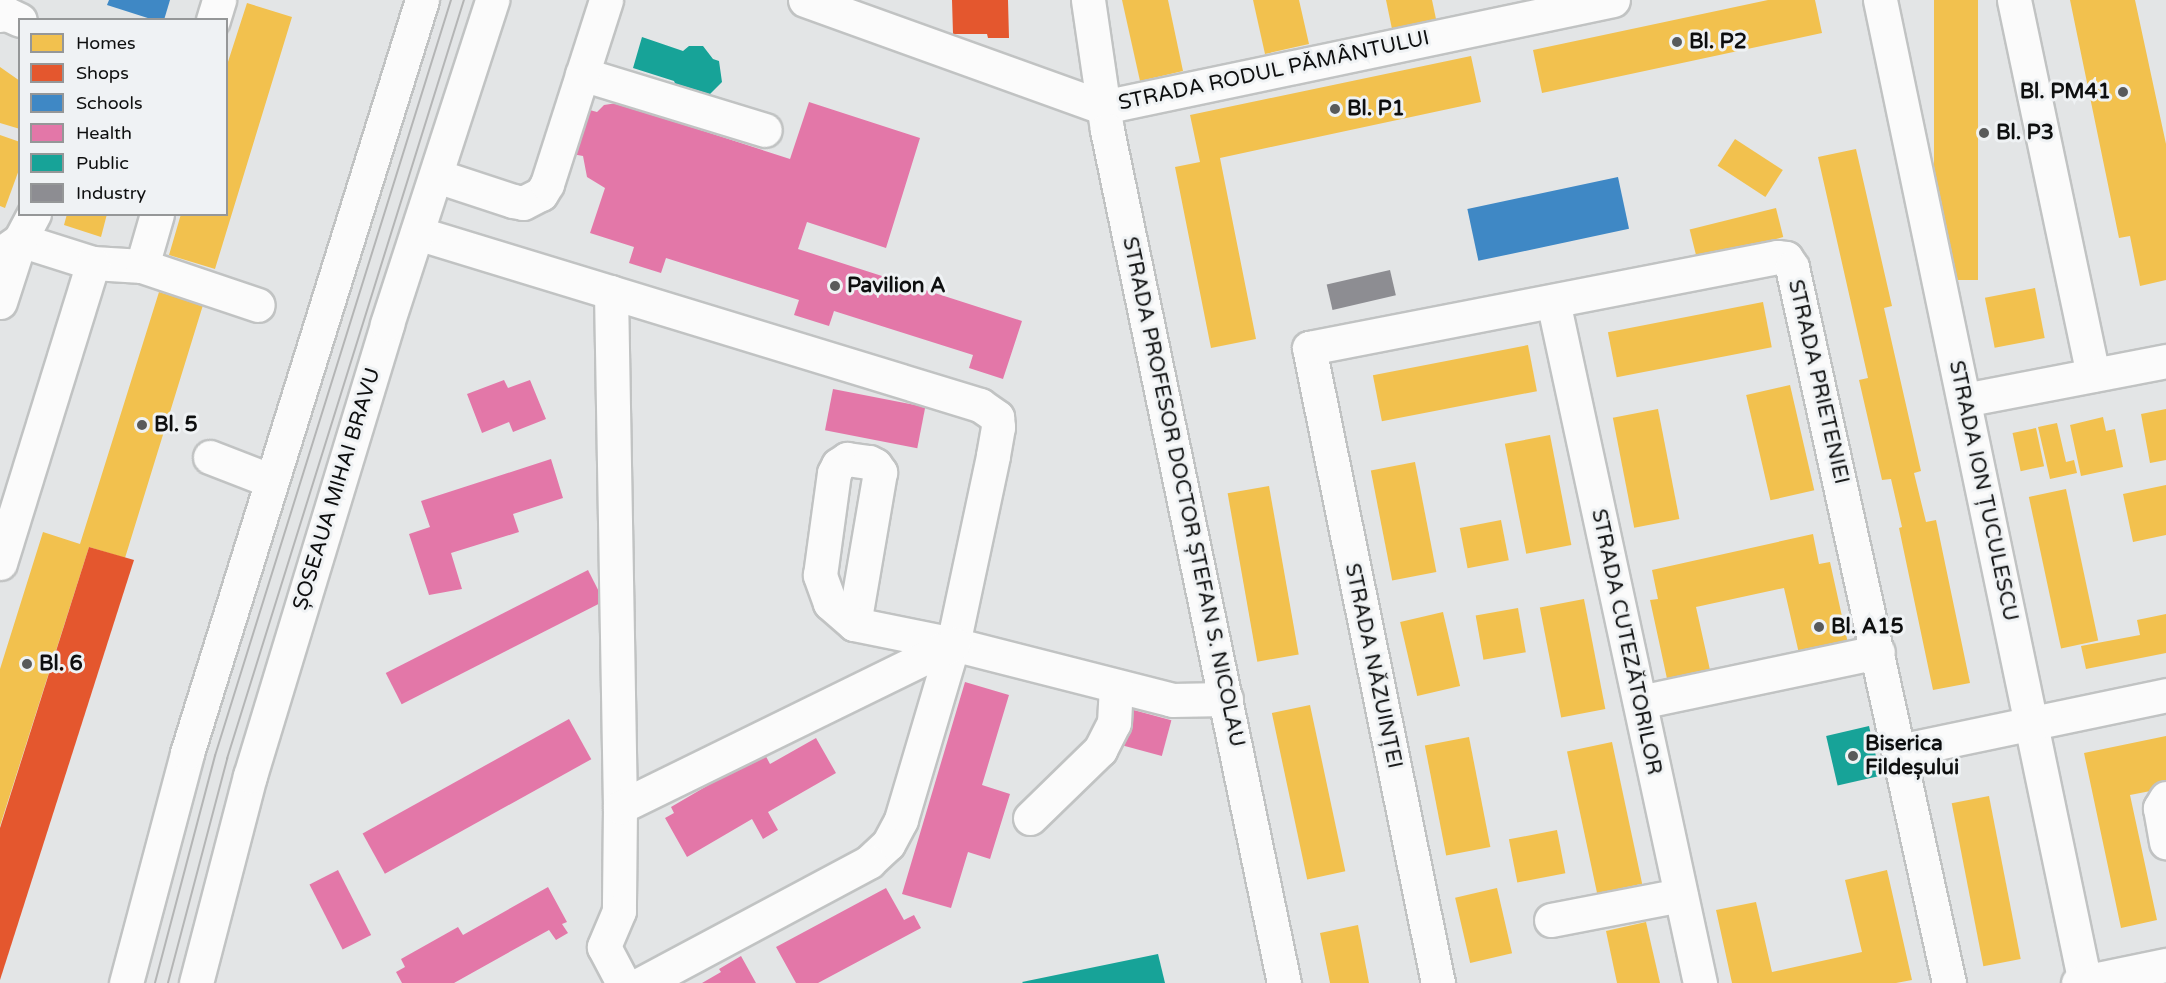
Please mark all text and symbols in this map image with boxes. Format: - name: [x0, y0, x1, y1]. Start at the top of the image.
- legend: [18, 18, 228, 216]
- street label: STRADA RODUL PĂMÂNTULUI: [1116, 26, 1432, 116]
- place label: Bl. P2: [1689, 29, 1747, 55]
- text: Homes: [76, 32, 136, 54]
- marker: Bl. P2: [1670, 35, 1684, 49]
- text: Shops: [76, 62, 129, 84]
- place label: Bl. PM41: [2020, 79, 2111, 105]
- marker: Bl. PM41: [2116, 85, 2130, 99]
- text: Schools: [76, 92, 143, 114]
- place label: Bl. P1: [1347, 96, 1405, 122]
- marker: Bl. P1: [1328, 102, 1342, 116]
- place label: Bl. P3: [1996, 120, 2054, 146]
- text: Health: [76, 122, 132, 144]
- marker: Bl. P3: [1977, 126, 1991, 140]
- text: Public: [76, 152, 129, 174]
- text: Industry: [76, 182, 146, 204]
- street label: STRADA PROFESOR DOCTOR ȘTEFAN S. NICOLAU: [1117, 235, 1249, 749]
- place label: Pavilion A: [847, 273, 946, 299]
- street label: STRADA PRIETENIEI: [1782, 277, 1854, 487]
- marker: Pavilion A: [828, 279, 842, 293]
- street label: STRADA ION ȚUCULESCU: [1943, 358, 2023, 624]
- street label: ȘOSEAUA MIHAI BRAVU: [288, 365, 386, 613]
- place label: Bl. 5: [154, 412, 198, 438]
- marker: Bl. 5: [135, 418, 149, 432]
- street label: STRADA CUTEZĂTORILOR: [1586, 507, 1666, 777]
- street label: STRADA NĂZUINȚEI: [1339, 561, 1407, 771]
- place label: Bl. A15: [1831, 614, 1904, 640]
- marker: Bl. A15: [1812, 620, 1826, 634]
- place label: Bl. 6: [39, 651, 83, 677]
- marker: Bl. 6: [20, 657, 34, 671]
- place label: Biserica Fildeșului: [1865, 731, 1959, 781]
- marker: Biserica Fildeșului: [1846, 749, 1860, 763]

